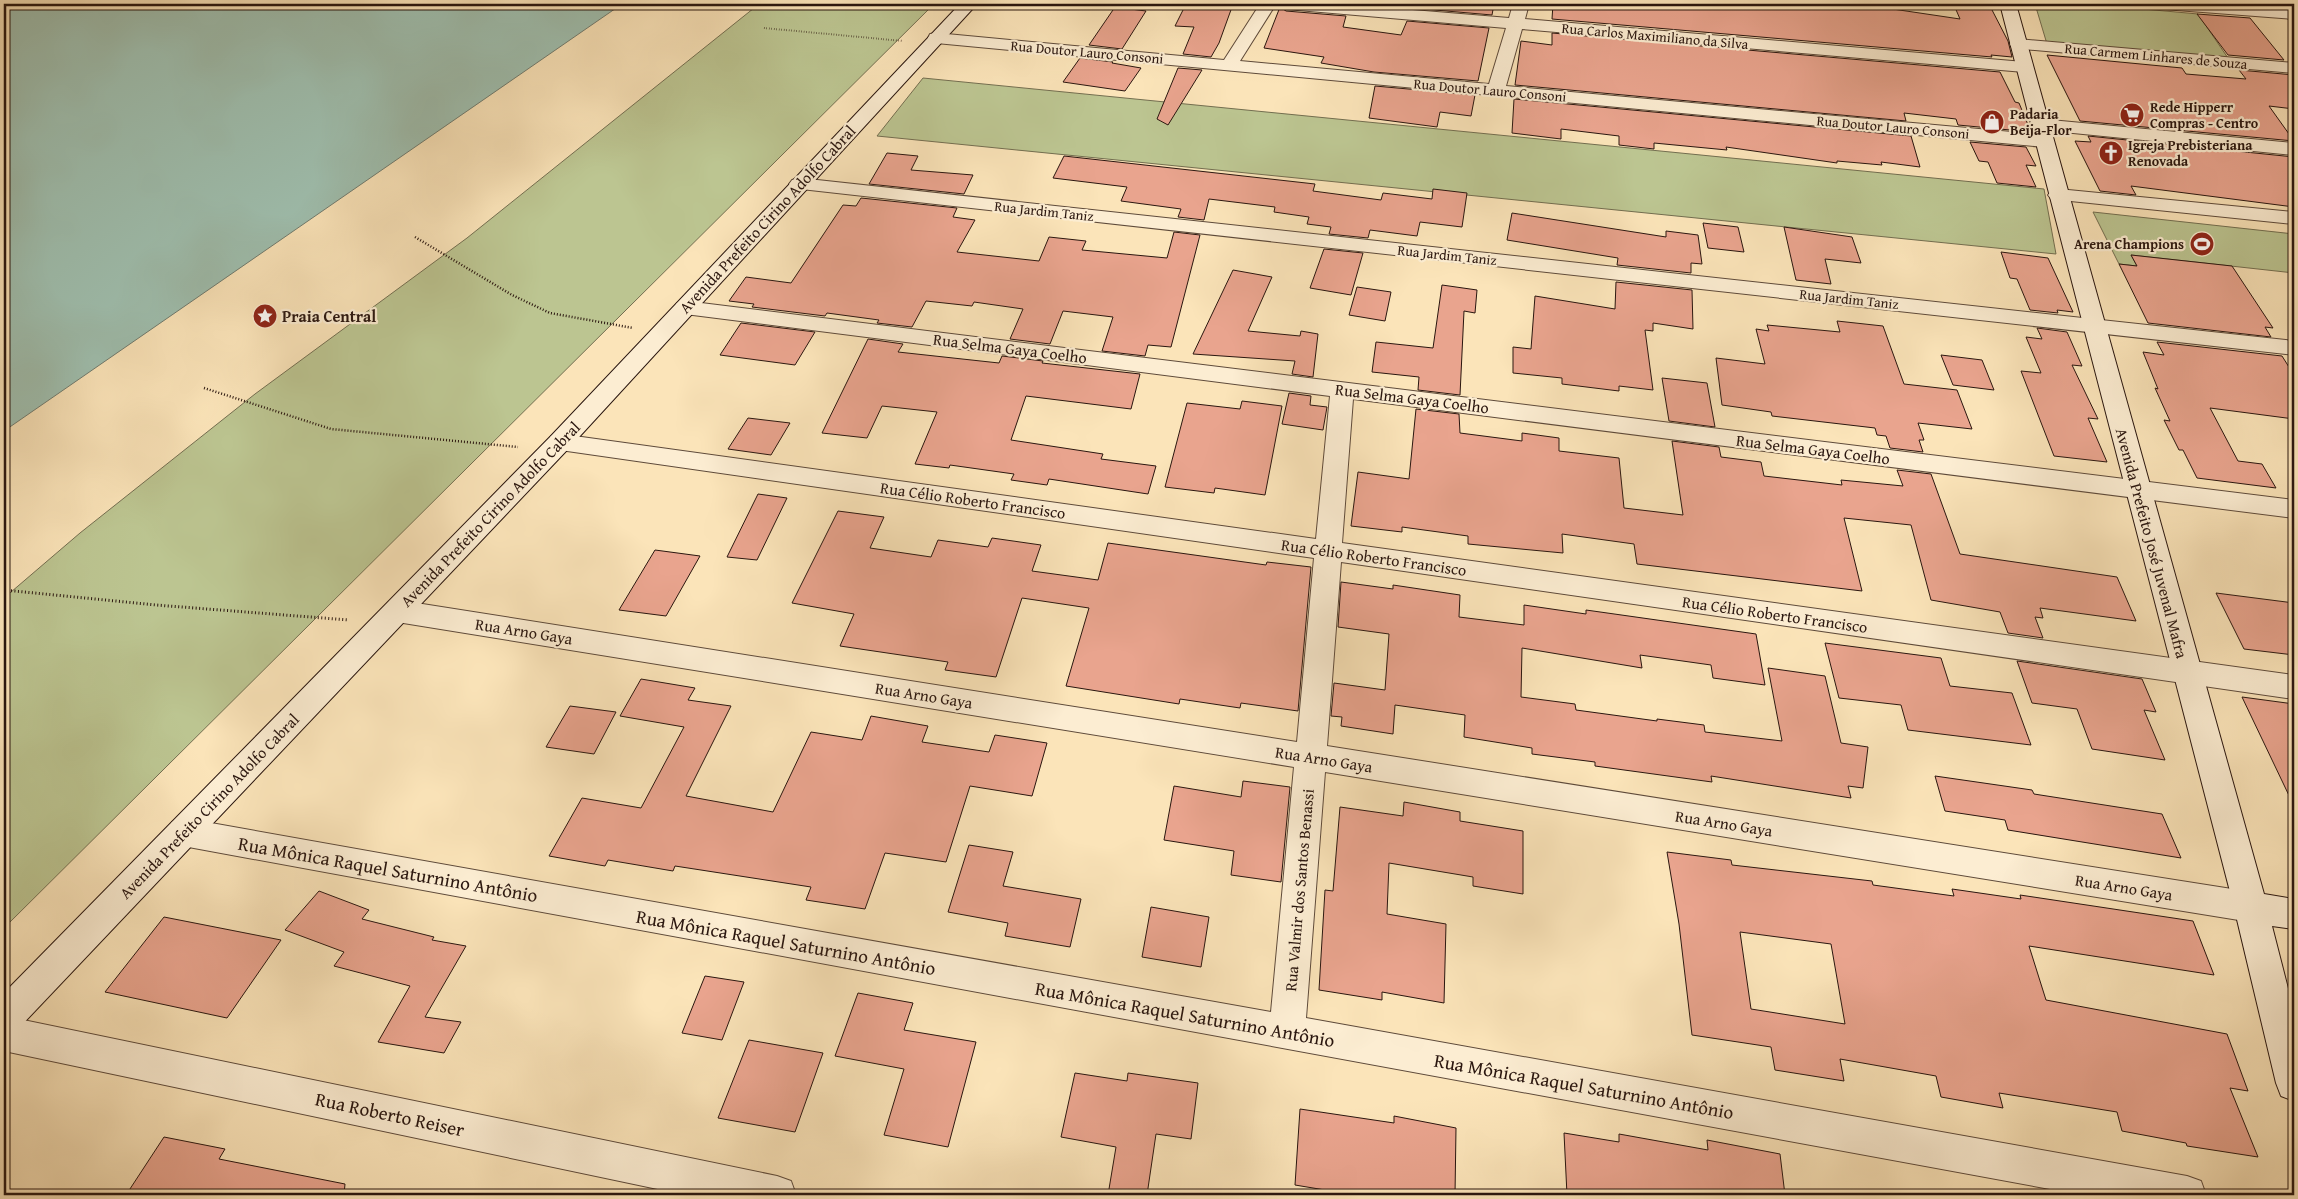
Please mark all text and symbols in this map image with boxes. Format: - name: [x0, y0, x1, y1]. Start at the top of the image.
- street label: Rua Carlos Maximiliano da Silva: [1561, 18, 1750, 54]
- street label: Rua Doutor Lauro Consoni: [1010, 35, 1164, 69]
- street label: Rua Carmem Linhares de Souza: [2064, 38, 2248, 74]
- street label: Rua Doutor Lauro Consoni: [1413, 73, 1567, 107]
- place label: Rede Hipperr Compras - Centro: [2150, 97, 2259, 133]
- supermarket icon: Rede Hipperr Compras - Centro: [2119, 102, 2145, 128]
- place label: Padaria Beija-Flor: [2010, 104, 2072, 140]
- shop icon: Padaria Beija-Flor: [1979, 109, 2005, 135]
- street label: Rua Doutor Lauro Consoni: [1816, 110, 1970, 144]
- street label: Avenida Prefeito Cirino Adolfo Cabral: [673, 119, 861, 319]
- place label: Igreja Prebisteriana Renovada: [2128, 135, 2253, 171]
- church icon: Igreja Prebisteriana Renovada: [2098, 140, 2124, 166]
- street label: Rua Jardim Taniz: [993, 196, 1095, 226]
- sports icon: Arena Champions: [2189, 231, 2215, 257]
- place label: Arena Champions: [2074, 234, 2184, 254]
- street label: Rua Jardim Taniz: [1396, 240, 1498, 270]
- street label: Rua Jardim Taniz: [1798, 284, 1900, 314]
- place icon: Praia Central: [252, 303, 278, 329]
- place label: Praia Central: [282, 304, 376, 328]
- street label: Rua Selma Gaya Coelho: [932, 327, 1088, 369]
- street label: Rua Selma Gaya Coelho: [1334, 377, 1490, 419]
- street label: Avenida Prefeito Cirino Adolfo Cabral: [395, 415, 586, 612]
- street label: Avenida Prefeito José Juvenal Mafra: [2110, 425, 2194, 661]
- street label: Rua Selma Gaya Coelho: [1735, 428, 1891, 470]
- street label: Rua Célio Roberto Francisco: [879, 475, 1067, 525]
- street label: Rua Célio Roberto Francisco: [1280, 532, 1468, 582]
- street label: Rua Célio Roberto Francisco: [1681, 589, 1869, 639]
- street label: Rua Arno Gaya: [474, 611, 575, 651]
- street label: Rua Arno Gaya: [874, 675, 975, 715]
- street label: Avenida Prefeito Cirino Adolfo Cabral: [114, 707, 305, 904]
- street label: Rua Arno Gaya: [1274, 739, 1375, 779]
- street label: Rua Valmir dos Santos Benassi: [1278, 787, 1320, 992]
- street label: Rua Arno Gaya: [1674, 803, 1775, 843]
- street label: Rua Mônica Raquel Saturnino Antônio: [236, 829, 540, 909]
- street label: Rua Arno Gaya: [2074, 867, 2175, 907]
- street label: Rua Mônica Raquel Saturnino Antônio: [634, 902, 938, 982]
- street label: Rua Mônica Raquel Saturnino Antônio: [1033, 974, 1337, 1054]
- street label: Rua Mônica Raquel Saturnino Antônio: [1432, 1046, 1736, 1126]
- street label: Rua Roberto Reiser: [313, 1085, 467, 1143]

